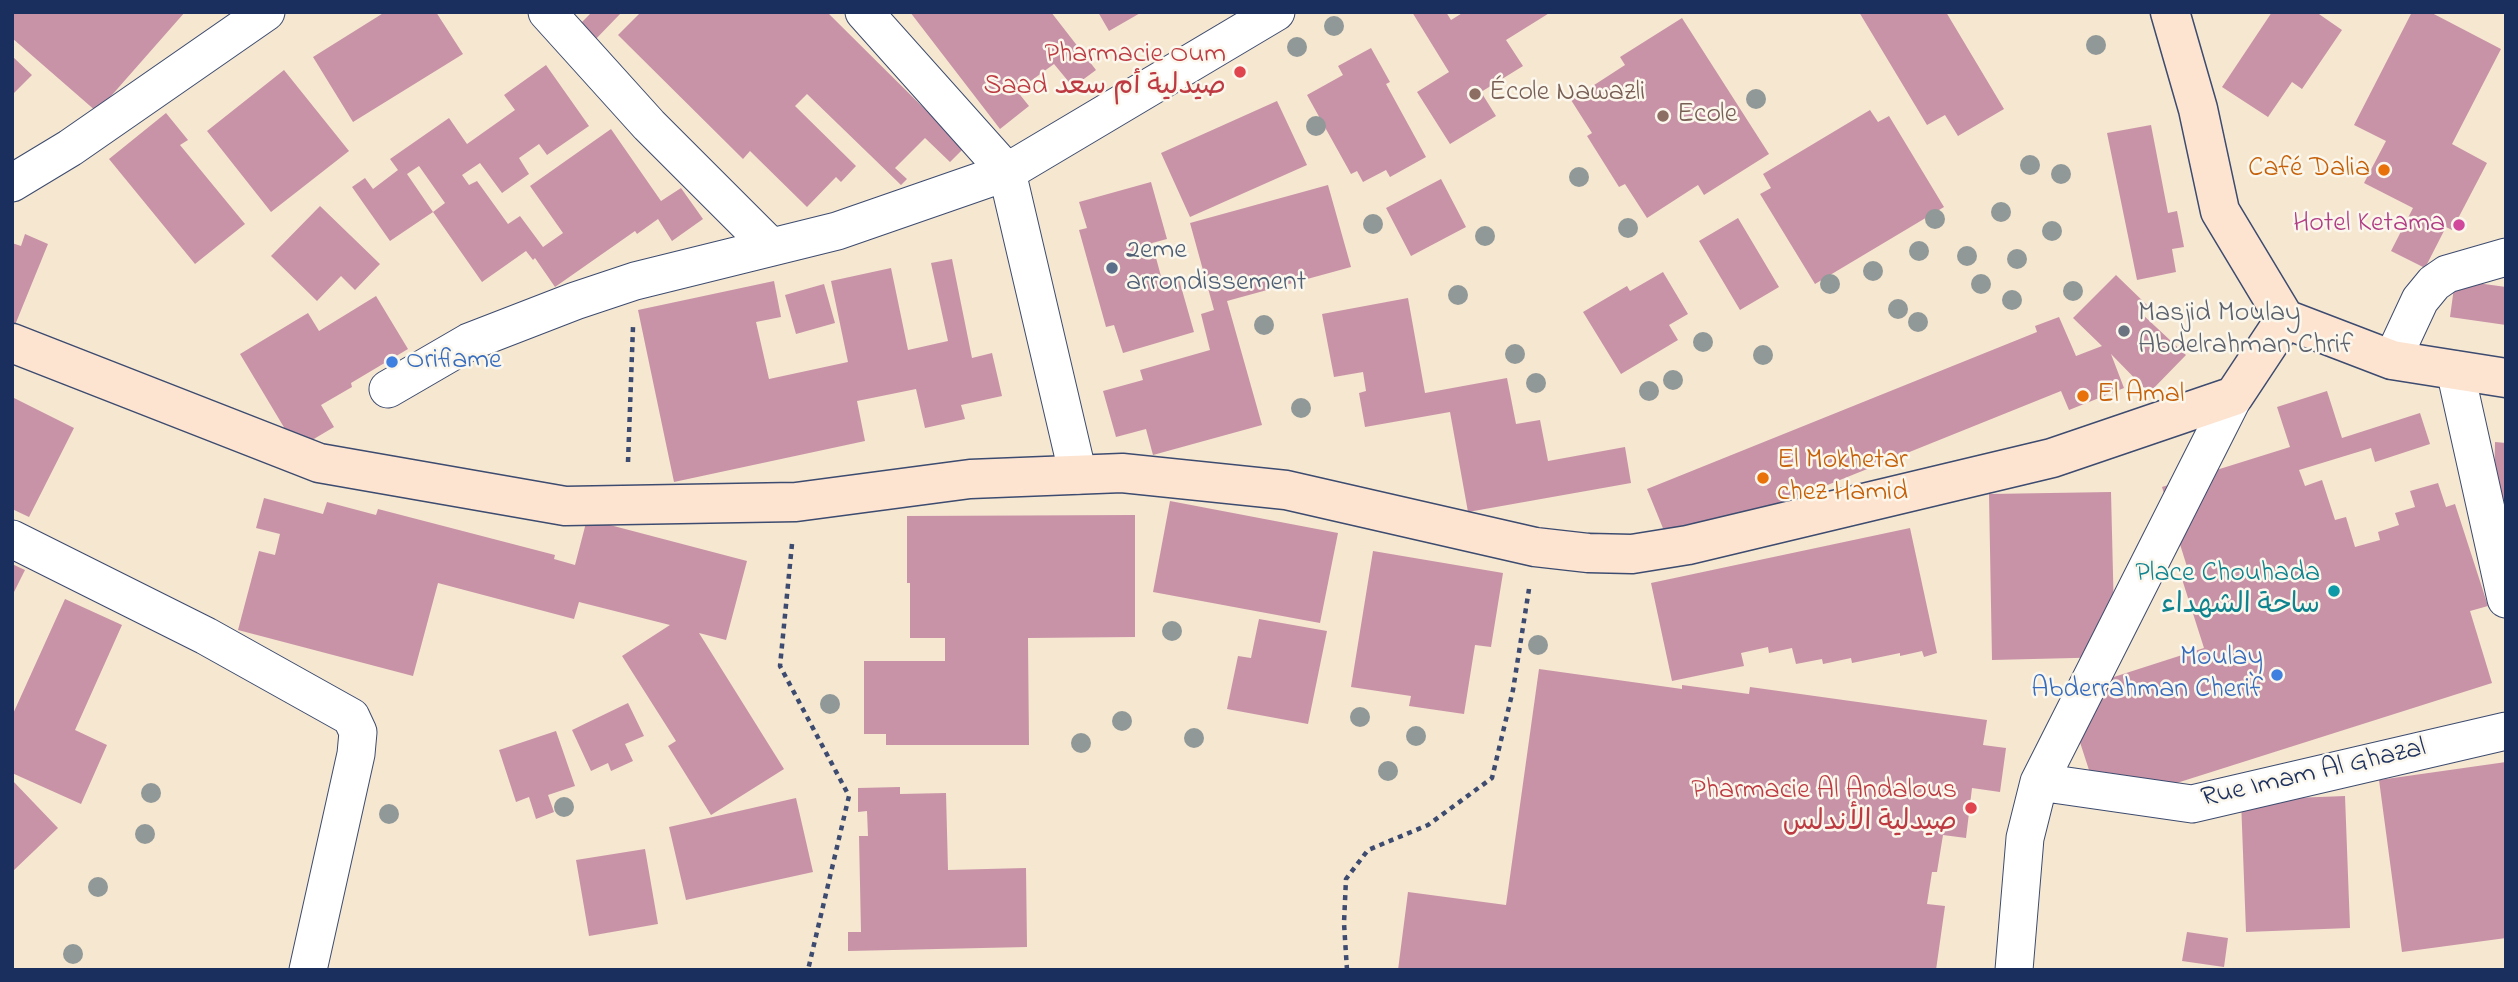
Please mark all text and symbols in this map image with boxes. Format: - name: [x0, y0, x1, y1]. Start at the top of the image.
- place label: Pharmacie Oum Saad صيدلية أم سعد: [983, 39, 1226, 105]
- marker: Pharmacie Oum Saad صيدلية أم سعد: [1232, 64, 1248, 80]
- place label: École Nawazli: [1489, 77, 1645, 111]
- marker: École Nawazli: [1467, 86, 1483, 102]
- place label: Ecole: [1677, 99, 1737, 133]
- marker: Ecole: [1655, 108, 1671, 124]
- place label: Café Dalia: [2248, 153, 2370, 187]
- marker: Café Dalia: [2376, 162, 2392, 178]
- place label: Hotel Ketama: [2293, 208, 2445, 242]
- marker: Hotel Ketama: [2451, 217, 2467, 233]
- place label: 2eme arrondissement: [1126, 235, 1306, 301]
- marker: 2eme arrondissement: [1104, 260, 1120, 276]
- place label: Masjid Moulay Abdelrahman Chrif: [2138, 298, 2353, 364]
- marker: Masjid Moulay Abdelrahman Chrif: [2116, 323, 2132, 339]
- place label: Oriflame: [406, 345, 502, 379]
- marker: Oriflame: [384, 354, 400, 370]
- place label: El Amal: [2097, 379, 2184, 413]
- marker: El Amal: [2075, 388, 2091, 404]
- place label: El Mokhetar chez Hamid: [1777, 445, 1908, 511]
- marker: El Mokhetar chez Hamid: [1755, 470, 1771, 486]
- place label: Place Chouhada ساحة الشهداء: [2135, 558, 2320, 624]
- marker: Place Chouhada ساحة الشهداء: [2326, 583, 2342, 599]
- place label: Moulay Abderrahman Cherif: [2031, 642, 2263, 708]
- marker: Moulay Abderrahman Cherif: [2269, 667, 2285, 683]
- street label: Rue Imam Al Ghazal: [2198, 733, 2430, 817]
- place label: Pharmacie Al Andalous صيدلية الأندلس: [1691, 775, 1957, 841]
- marker: Pharmacie Al Andalous صيدلية الأندلس: [1963, 800, 1979, 816]

